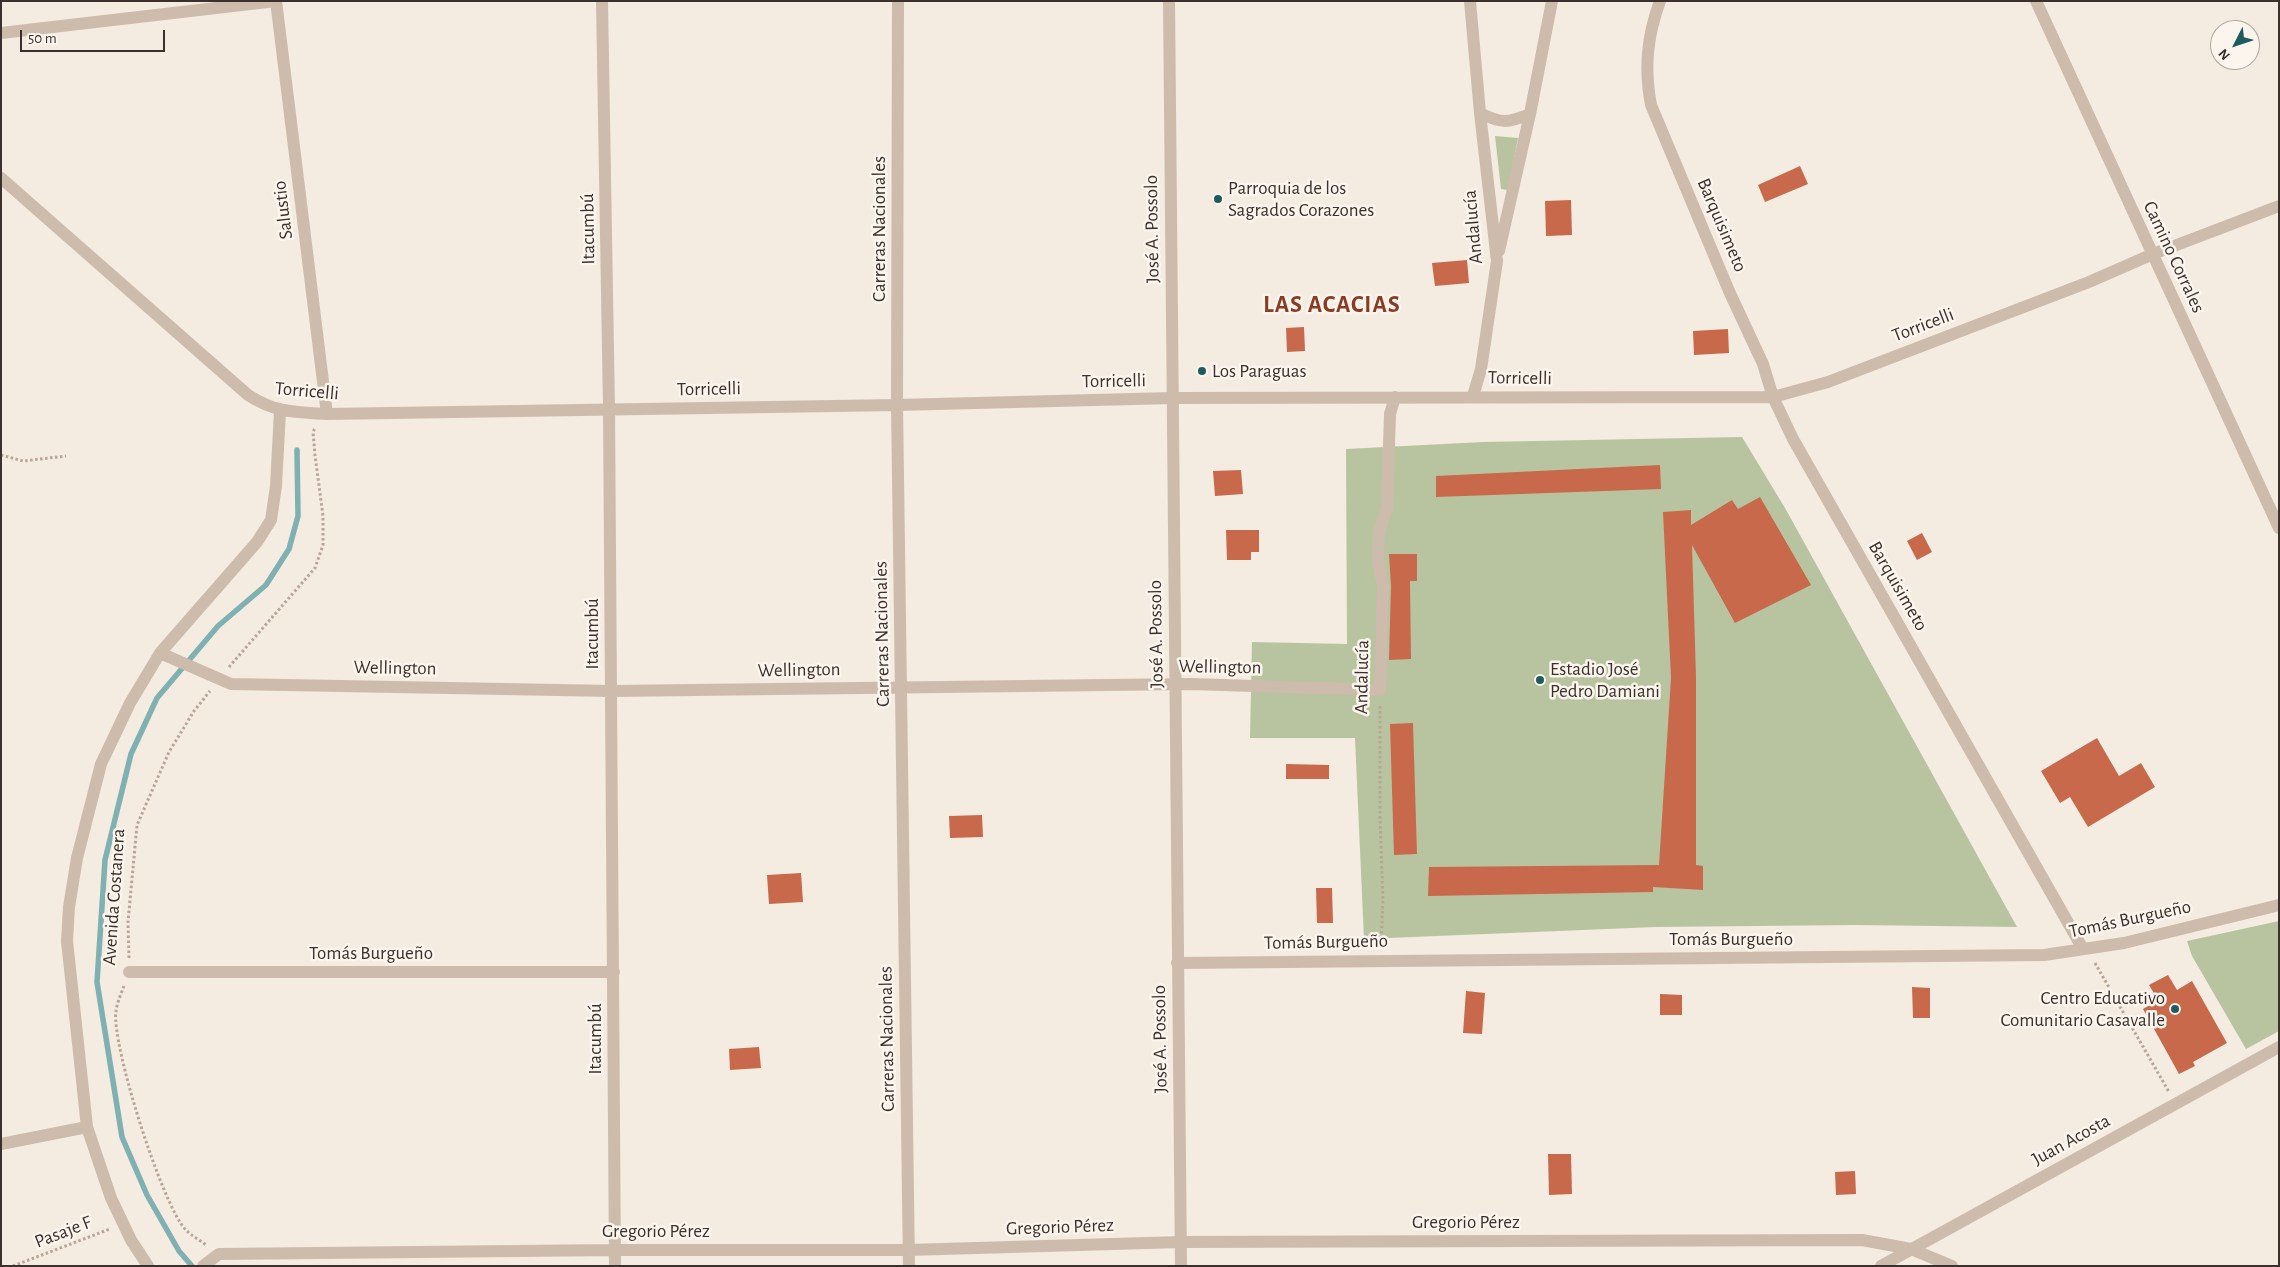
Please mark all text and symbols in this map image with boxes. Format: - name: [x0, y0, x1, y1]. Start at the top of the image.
- scale bar: [22, 20, 168, 52]
- north arrow: [2210, 20, 2260, 70]
- text: 50 m: [28, 31, 57, 46]
- text: N: [2216, 46, 2233, 62]
- street label: Carreras Nacionales: [868, 156, 890, 302]
- street label: José A. Possolo: [1140, 175, 1164, 283]
- street label: Barquisimeto: [1692, 175, 1752, 275]
- place label: Parroquia de los Sagrados Corazones: [1228, 177, 1374, 221]
- street label: Salustio: [268, 179, 298, 241]
- street label: Andalucía: [1458, 189, 1488, 265]
- street label: Itacumbú: [576, 193, 600, 265]
- marker: Parroquia de los Sagrados Corazones: [1212, 193, 1224, 205]
- street label: Camino Corrales: [2138, 198, 2210, 316]
- district label: LAS ACACIAS: [1262, 291, 1402, 319]
- street label: Torricelli: [1889, 303, 1957, 347]
- place label: Los Paraguas: [1212, 360, 1307, 382]
- marker: Los Paraguas: [1196, 365, 1208, 377]
- street label: Torricelli: [1488, 366, 1552, 390]
- street label: Torricelli: [1082, 369, 1146, 393]
- street label: Torricelli: [274, 377, 340, 405]
- street label: Torricelli: [677, 377, 741, 401]
- street label: Barquisimeto: [1863, 537, 1933, 635]
- street label: Carreras Nacionales: [869, 561, 895, 707]
- street label: José A. Possolo: [1144, 580, 1168, 688]
- street label: Itacumbú: [581, 598, 603, 670]
- street label: Andalucía: [1350, 640, 1374, 714]
- street label: Wellington: [1178, 655, 1262, 679]
- street label: Wellington: [353, 656, 437, 680]
- street label: Wellington: [757, 658, 841, 682]
- place label: Estadio José Pedro Damiani: [1550, 658, 1660, 702]
- marker: Estadio José Pedro Damiani: [1534, 674, 1546, 686]
- street label: Avenida Costanera: [98, 828, 130, 966]
- street label: Tomás Burgueño: [2067, 895, 2193, 943]
- street label: Tomás Burgueño: [1669, 928, 1793, 950]
- street label: Tomás Burgueño: [1264, 930, 1388, 954]
- street label: Tomás Burgueño: [309, 942, 433, 964]
- street label: Carreras Nacionales: [874, 966, 900, 1112]
- street label: José A. Possolo: [1148, 985, 1172, 1093]
- place label: Centro Educativo Comunitario Casavalle: [2001, 987, 2165, 1031]
- street label: Itacumbú: [584, 1003, 606, 1075]
- marker: Centro Educativo Comunitario Casavalle: [2169, 1003, 2181, 1015]
- street label: Juan Acosta: [2028, 1109, 2114, 1171]
- street label: Pasaje F: [31, 1211, 95, 1253]
- street label: Gregorio Pérez: [1412, 1211, 1520, 1233]
- street label: Gregorio Pérez: [1006, 1214, 1114, 1240]
- street label: Gregorio Pérez: [602, 1220, 710, 1242]

